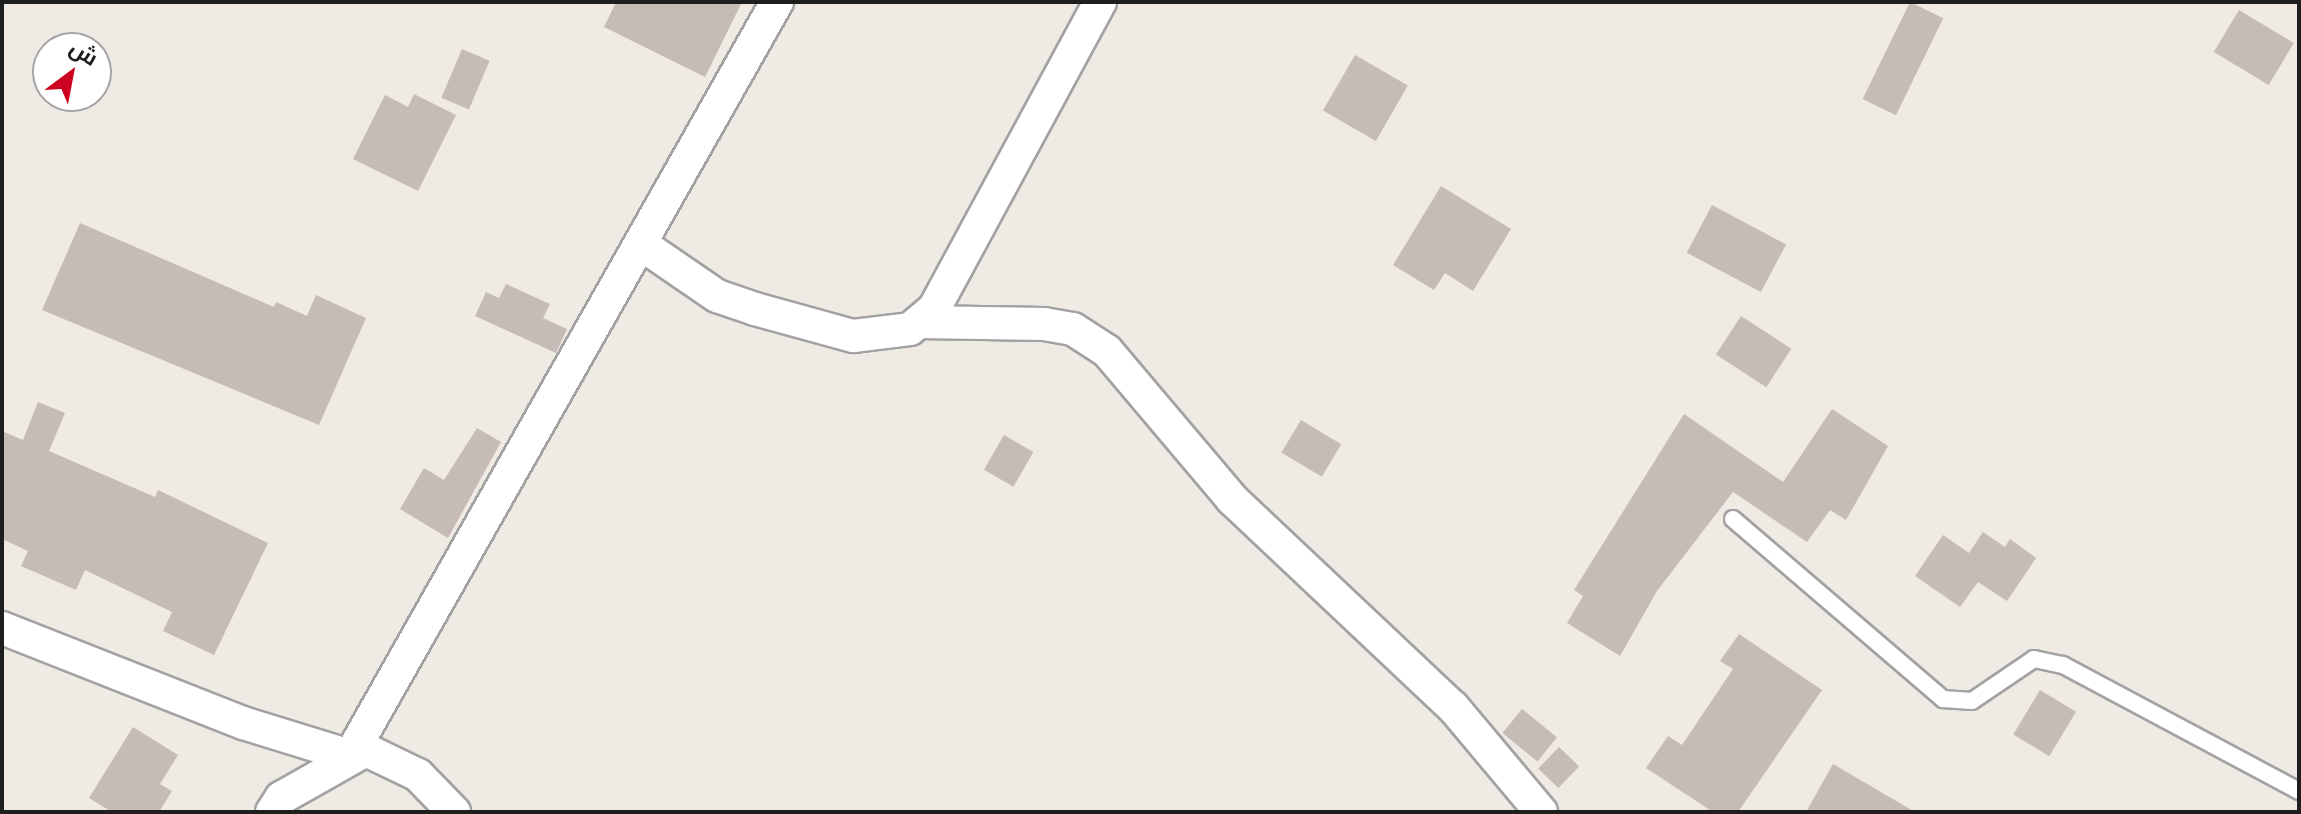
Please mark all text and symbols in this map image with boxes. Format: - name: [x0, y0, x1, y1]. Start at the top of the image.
- north arrow: [32, 32, 112, 112]
- text: ش: [65, 34, 103, 72]

